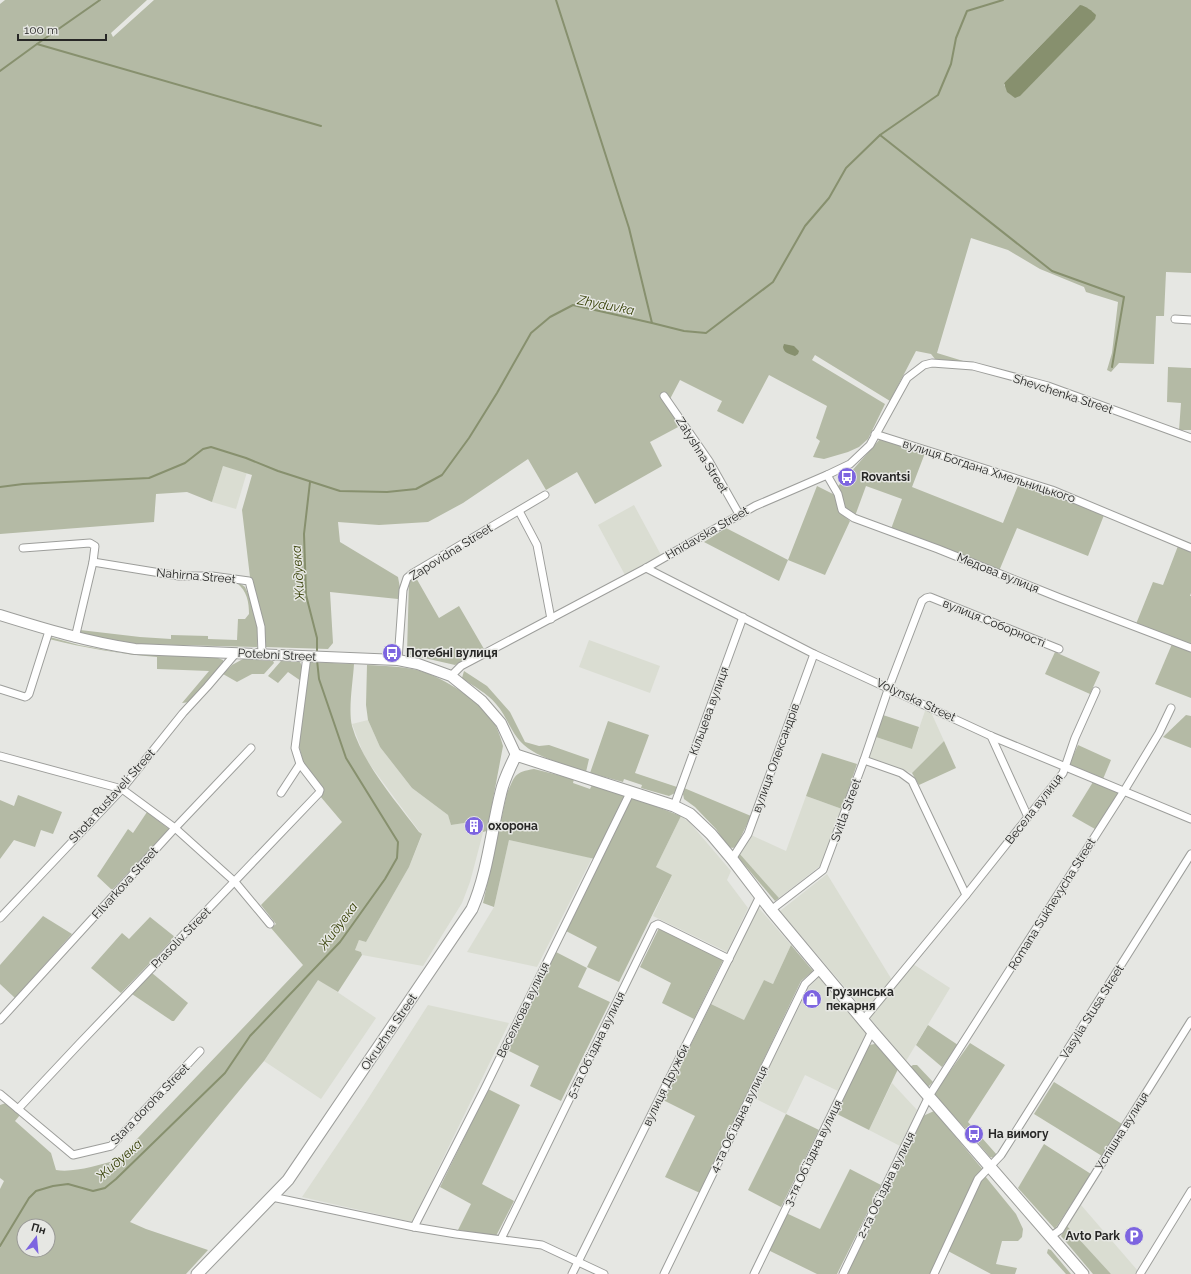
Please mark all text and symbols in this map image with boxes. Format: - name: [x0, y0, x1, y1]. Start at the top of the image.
- scale bar: [18, 16, 106, 42]
- text: 100 m: [24, 23, 58, 37]
- water label: Zhyduvka: [575, 292, 636, 318]
- street label: Shevchenka Street: [1011, 371, 1115, 417]
- street label: Zatyshna Street: [673, 414, 731, 496]
- street label: вулиця Богдана Хмельницького: [901, 436, 1077, 506]
- bus stop icon: Rovantsi: [836, 466, 858, 488]
- place label: Rovantsi: [861, 470, 910, 484]
- street label: Hnidavska Street: [663, 504, 751, 562]
- street label: Zapovidna Street: [407, 521, 495, 583]
- water label: Жидувка: [289, 545, 307, 602]
- street label: Медова вулиця: [955, 550, 1041, 596]
- street label: Nahirna Street: [156, 566, 236, 586]
- street label: вулиця Соборності: [941, 596, 1047, 650]
- bus stop icon: Потебні вулиця: [381, 642, 403, 664]
- street label: Potebni Street: [237, 646, 317, 664]
- place label: Потебні вулиця: [406, 646, 498, 660]
- street label: Кільцева вулиця: [687, 665, 731, 757]
- street label: Volynska Street: [874, 675, 958, 725]
- street label: вулиця Олександрів: [750, 701, 802, 815]
- street label: Shota Rustaveli Street: [66, 746, 158, 846]
- street label: Весела вулиця: [1002, 771, 1066, 847]
- street label: Svitla Street: [828, 776, 864, 844]
- building icon: охорона: [463, 815, 485, 837]
- place label: охорона: [488, 819, 538, 833]
- street label: Romana Sukhevycha Street: [1006, 836, 1098, 972]
- street label: Filvarkova Street: [89, 844, 161, 922]
- water label: Жидувка: [315, 899, 361, 953]
- street label: Prasoliv Street: [148, 905, 214, 971]
- street label: Веселкова вулиця: [494, 960, 552, 1060]
- street label: Vasylia Stusa Street: [1057, 962, 1127, 1062]
- place label: Грузинська пекарня: [826, 985, 894, 1013]
- shop icon: Грузинська пекарня: [801, 988, 823, 1010]
- street label: 5-та Обʼїздна вулиця: [564, 989, 628, 1101]
- street label: Okruzhna Street: [358, 991, 420, 1073]
- street label: вулиця Дружби: [640, 1042, 692, 1128]
- street label: Stara doroha Street: [108, 1061, 192, 1147]
- street label: 4-та Обʼїздна вулиця: [707, 1063, 771, 1175]
- street label: Успішна вулиця: [1092, 1089, 1152, 1173]
- street label: 3-тя Обʼїздна вулиця: [781, 1098, 845, 1208]
- bus stop icon: На вимогу: [963, 1123, 985, 1145]
- place label: На вимогу: [988, 1127, 1049, 1141]
- street label: 2-га Обʼїздна вулиця: [854, 1130, 918, 1240]
- water label: Жидувка: [92, 1136, 145, 1184]
- north arrow: [16, 1218, 56, 1258]
- text: Пн: [30, 1221, 47, 1237]
- parking icon: Avto Park: [1123, 1225, 1145, 1247]
- place label: Avto Park: [1065, 1229, 1120, 1243]

